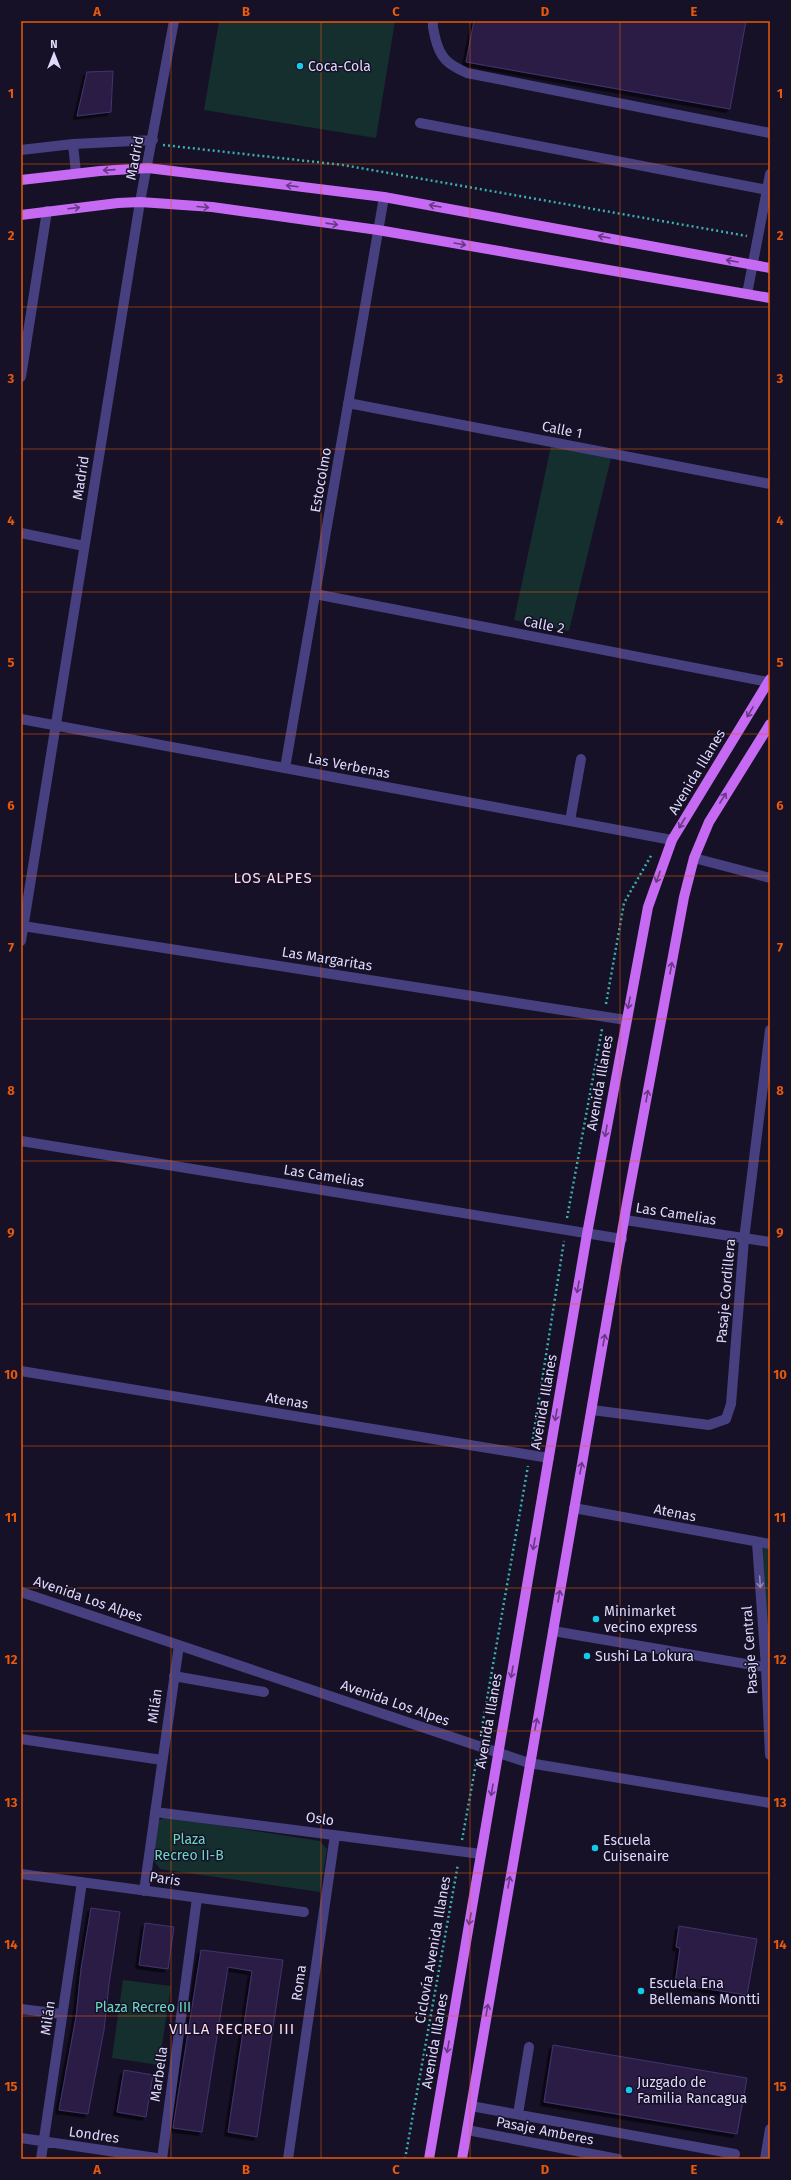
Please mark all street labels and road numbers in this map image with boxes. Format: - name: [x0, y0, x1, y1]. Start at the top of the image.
- street label: Madrid: [122, 134, 148, 182]
- street label: Calle 1: [540, 418, 584, 442]
- street label: Estocolmo: [307, 446, 335, 514]
- street label: Madrid: [69, 455, 93, 501]
- street label: Calle 2: [522, 613, 566, 637]
- street label: Avenida Illanes: [665, 726, 729, 818]
- street label: Las Verbenas: [307, 750, 392, 782]
- street label: Las Margaritas: [281, 943, 374, 975]
- street label: Avenida Illanes: [583, 1034, 617, 1132]
- street label: Las Camelias: [282, 1161, 366, 1191]
- street label: Las Camelias: [634, 1199, 718, 1229]
- street label: Pasaje Cordillera: [713, 1238, 739, 1344]
- street label: Avenida Illanes: [527, 1353, 561, 1451]
- street label: Atenas: [265, 1389, 310, 1413]
- street label: Atenas: [652, 1501, 698, 1526]
- street label: Avenida Los Alpes: [31, 1572, 145, 1626]
- street label: Pasaje Central: [738, 1605, 762, 1695]
- street label: Avenida Illanes: [472, 1672, 506, 1770]
- street label: Avenida Los Alpes: [338, 1676, 452, 1730]
- street label: Milán: [144, 1688, 166, 1724]
- street label: Oslo: [305, 1809, 335, 1829]
- street label: Paris: [149, 1868, 182, 1890]
- street label: Ciclovía Avenida Illanes: [412, 1875, 454, 2025]
- street label: Roma: [288, 1964, 310, 2002]
- street label: Avenida Illanes: [418, 1992, 452, 2090]
- street label: Milán: [37, 2000, 59, 2036]
- street label: Marbella: [147, 2045, 171, 2103]
- street label: Pasaje Amberes: [495, 2113, 596, 2149]
- street label: Londres: [68, 2123, 121, 2147]

